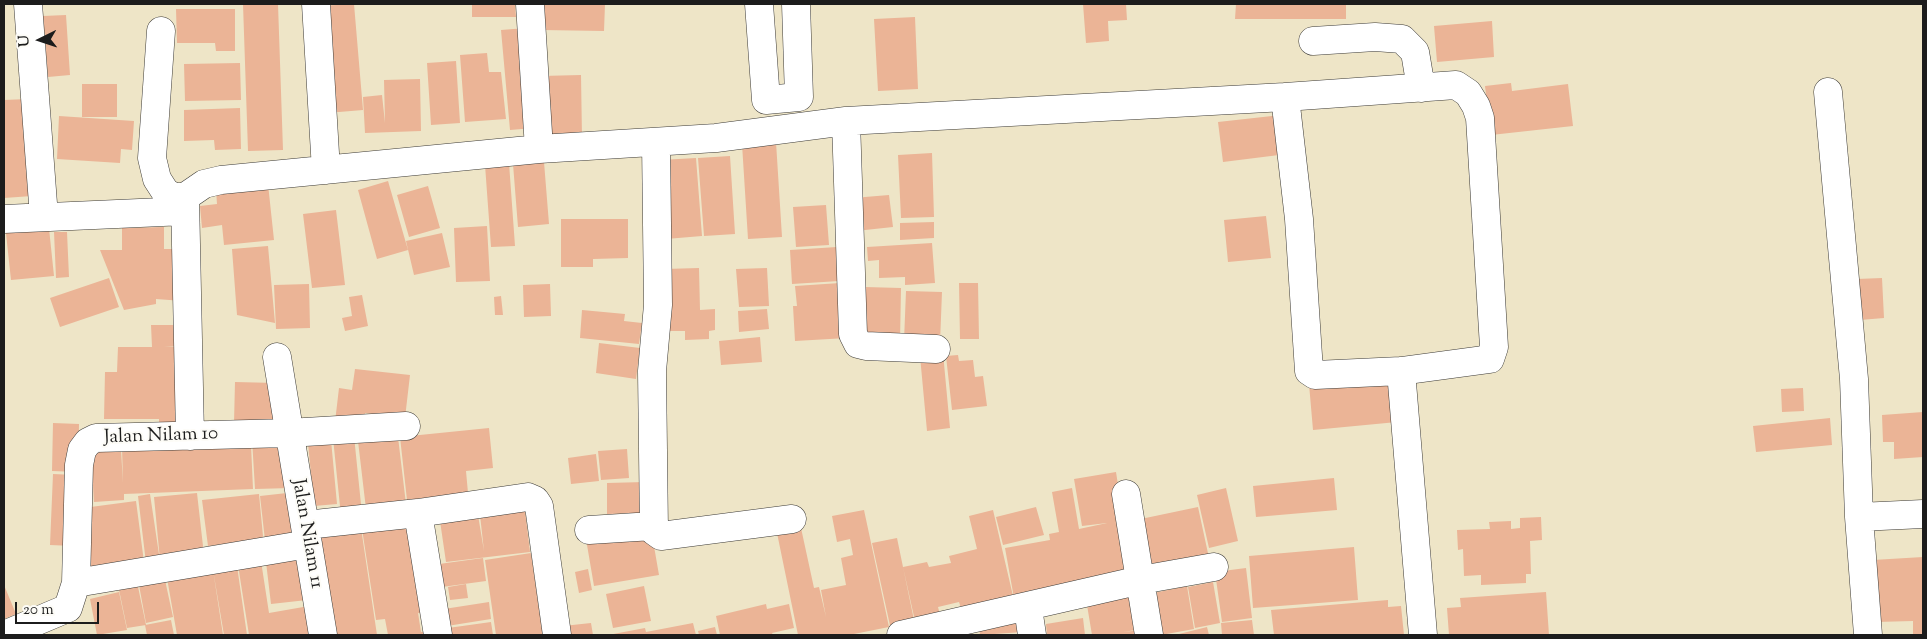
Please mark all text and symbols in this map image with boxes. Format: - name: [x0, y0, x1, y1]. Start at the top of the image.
- north arrow: [15, 15, 65, 65]
- text: U: [15, 35, 35, 47]
- street label: Jalan Nilam 10: [104, 424, 218, 450]
- street label: Jalan Nilam 11: [285, 477, 327, 591]
- scale bar: [18, 592, 101, 624]
- text: 20 m: [23, 600, 54, 621]

